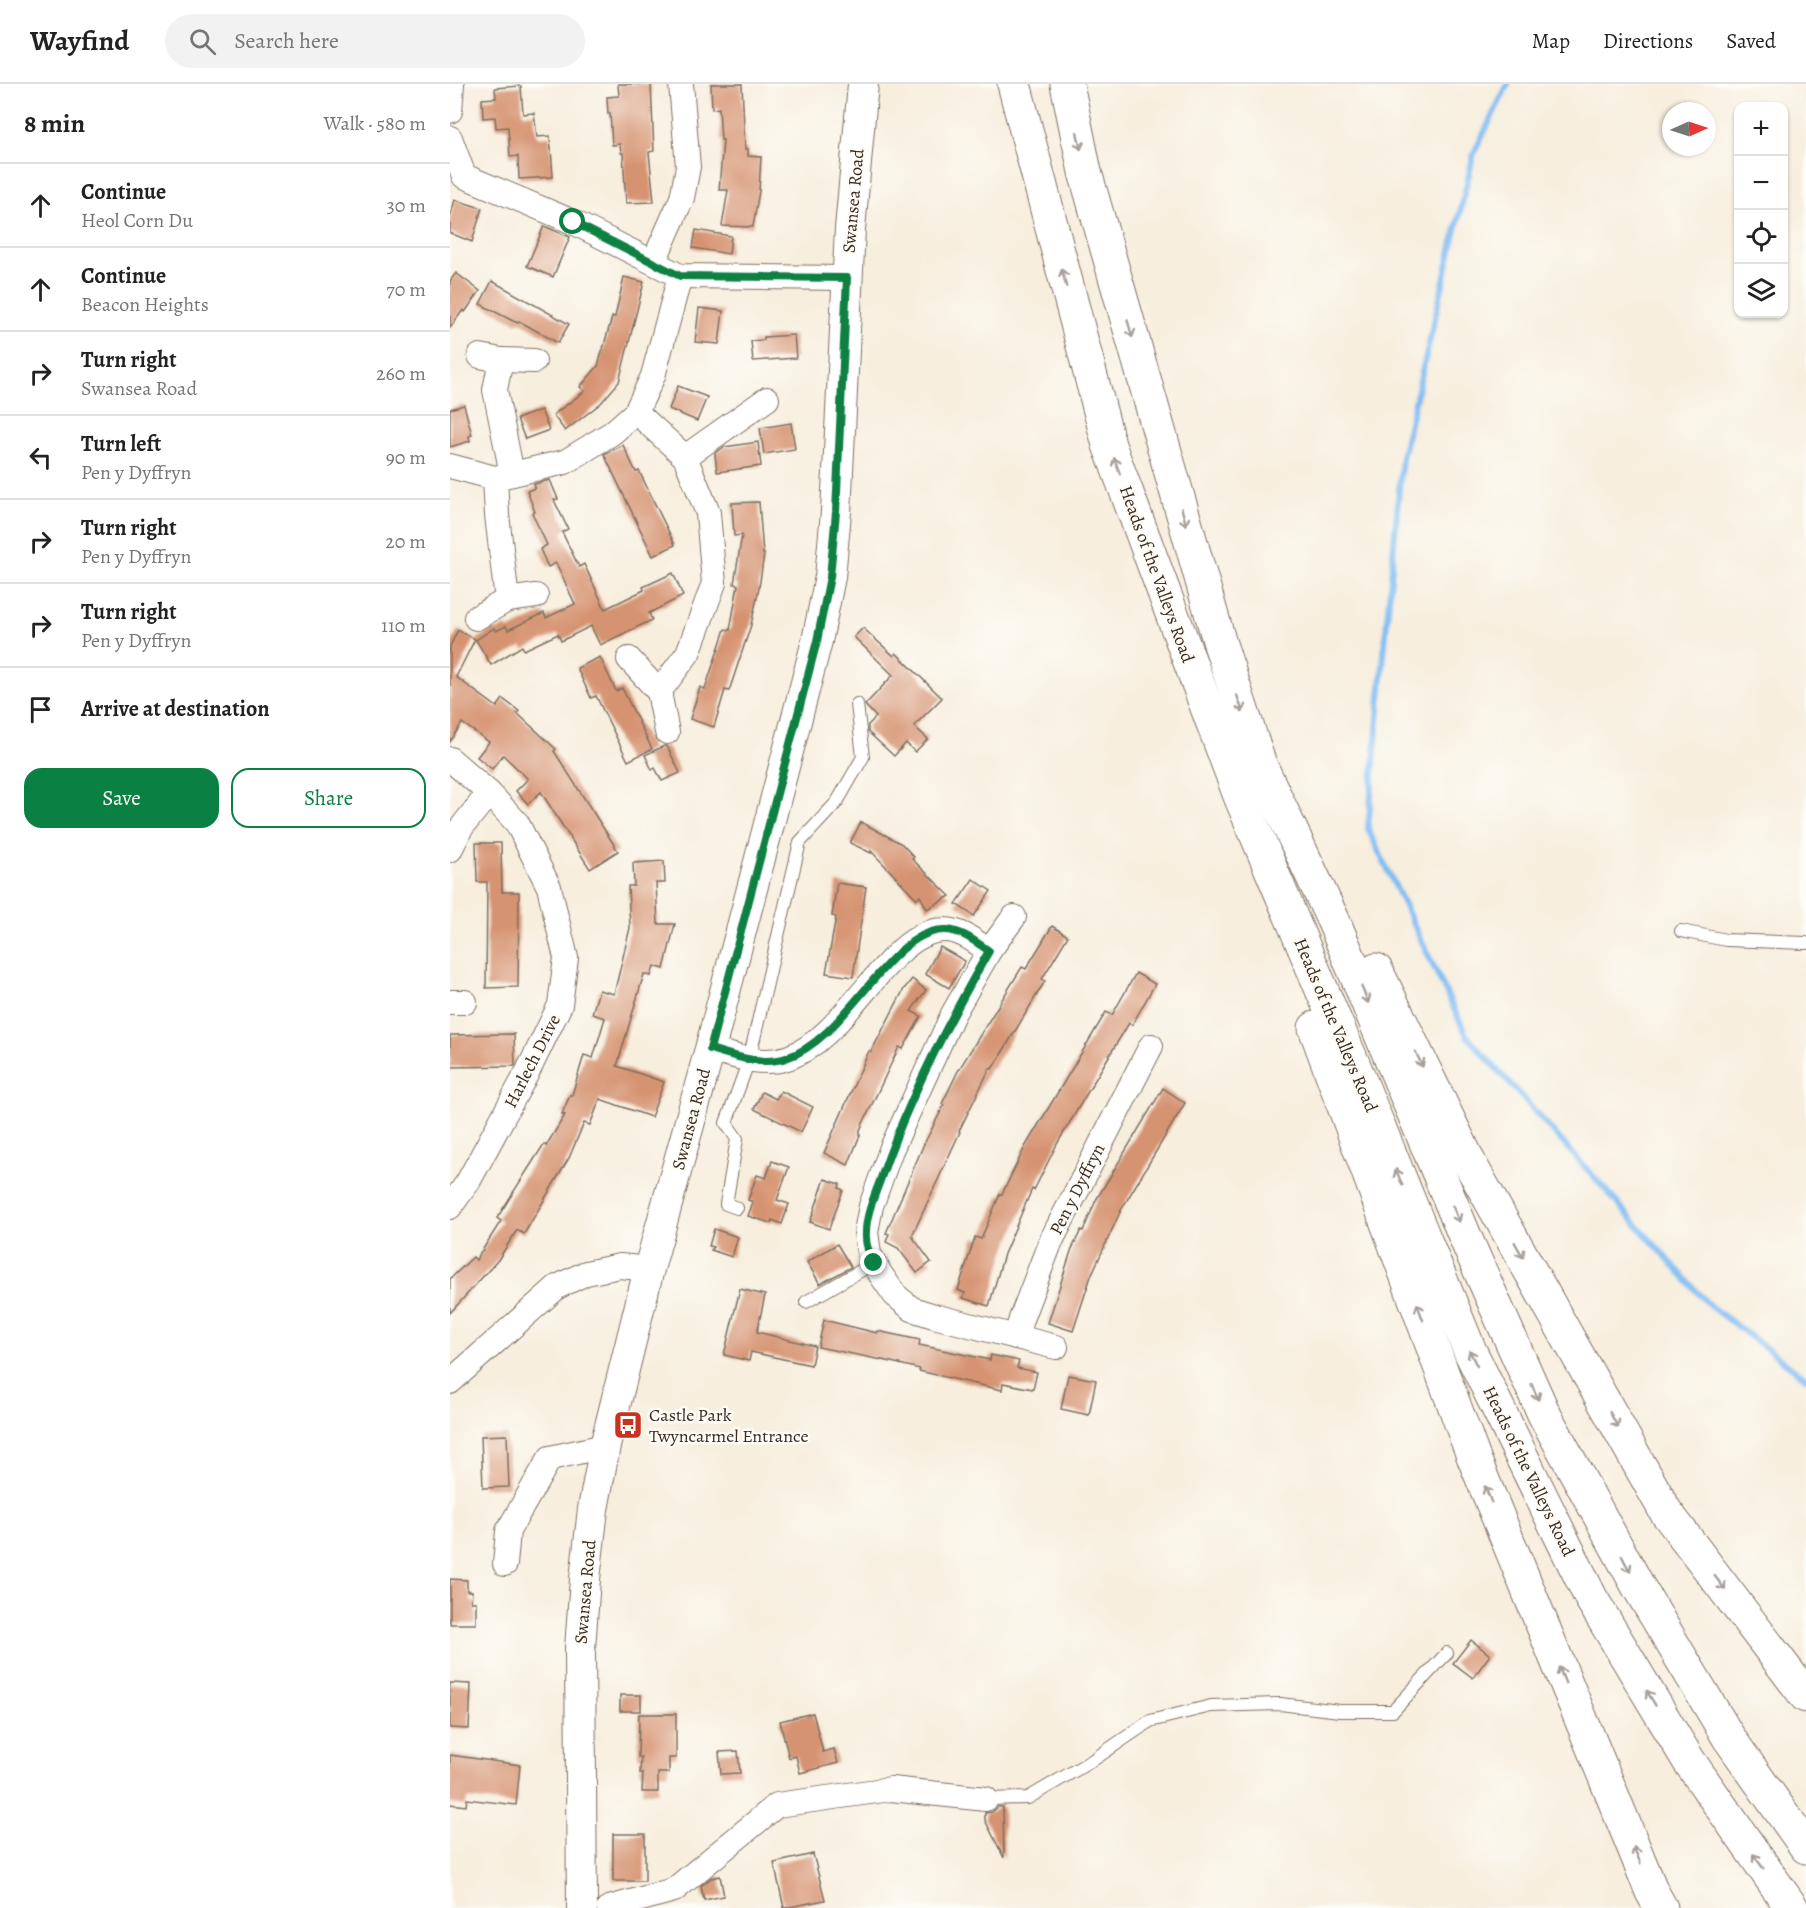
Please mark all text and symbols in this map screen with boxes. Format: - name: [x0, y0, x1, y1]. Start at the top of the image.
- search box: [165, 14, 585, 68]
- text: Wayfind: [30, 22, 129, 60]
- icon: search: [186, 25, 219, 58]
- text: Search here: [234, 26, 339, 56]
- text: Map: [1532, 27, 1570, 55]
- text: Directions: [1603, 27, 1693, 55]
- text: Saved: [1726, 27, 1776, 55]
- north arrow: [1662, 102, 1716, 156]
- map controls: [1734, 102, 1788, 318]
- button: +: [1734, 102, 1788, 156]
- text: 8 min: [24, 106, 85, 141]
- text: Walk · 580 m: [323, 110, 426, 137]
- one-way arrow: [1074, 131, 1085, 151]
- street label: Swansea Road: [836, 148, 870, 254]
- button: −: [1734, 156, 1788, 210]
- text: Continue: [81, 177, 166, 207]
- icon: ahead: [24, 189, 57, 222]
- text: 30 m: [386, 192, 426, 219]
- text: Heol Corn Du: [81, 207, 193, 234]
- route start: [559, 208, 585, 234]
- button: locate: [1734, 210, 1788, 264]
- text: Continue: [81, 261, 166, 291]
- button: layers: [1734, 264, 1788, 318]
- one-way arrow: [1058, 269, 1070, 288]
- icon: ahead: [24, 273, 57, 306]
- text: 70 m: [386, 276, 426, 303]
- text: Beacon Heights: [81, 291, 209, 318]
- one-way arrow: [1125, 319, 1136, 338]
- text: Turn right: [81, 345, 177, 375]
- icon: right: [24, 357, 57, 390]
- text: 260 m: [376, 360, 426, 387]
- text: Swansea Road: [81, 375, 197, 402]
- text: Turn left: [81, 429, 161, 459]
- icon: left: [24, 441, 57, 474]
- text: 90 m: [386, 444, 426, 471]
- one-way arrow: [1110, 457, 1121, 476]
- text: Pen y Dyffryn: [81, 459, 192, 486]
- street label: Heads of the Valleys Road: [1114, 482, 1200, 666]
- one-way arrow: [1178, 507, 1190, 526]
- text: Turn right: [81, 513, 177, 543]
- icon: right: [24, 525, 57, 558]
- text: 20 m: [385, 528, 426, 555]
- text: Pen y Dyffryn: [81, 543, 192, 570]
- text: Turn right: [81, 597, 177, 627]
- icon: right: [24, 609, 57, 642]
- text: 110 m: [381, 612, 426, 639]
- text: Pen y Dyffryn: [81, 627, 192, 654]
- icon: arrive: [24, 693, 57, 726]
- text: Arrive at destination: [81, 694, 270, 724]
- one-way arrow: [1235, 694, 1246, 713]
- button: Save: [24, 768, 219, 828]
- button: Share: [231, 768, 426, 828]
- street label: Heads of the Valleys Road: [1288, 934, 1384, 1116]
- one-way arrow: [1360, 985, 1371, 1004]
- street label: Harlech Drive: [498, 1010, 566, 1112]
- one-way arrow: [1414, 1049, 1426, 1067]
- street label: Swansea Road: [666, 1065, 716, 1173]
- street label: Pen y Dyffryn: [1044, 1139, 1110, 1239]
- one-way arrow: [1393, 1168, 1404, 1187]
- one-way arrow: [1451, 1204, 1462, 1223]
- one-way arrow: [1513, 1241, 1525, 1258]
- route end: [860, 1249, 886, 1275]
- one-way arrow: [1413, 1303, 1424, 1322]
- one-way arrow: [1467, 1349, 1479, 1367]
- street label: Heads of the Valleys Road: [1477, 1382, 1581, 1561]
- one-way arrow: [1529, 1383, 1541, 1401]
- place label: Castle Park Twyncarmel Entrance: [649, 1403, 809, 1448]
- bus stop icon: Castle Park Twyncarmel Entrance: [612, 1409, 644, 1441]
- one-way arrow: [1609, 1411, 1621, 1428]
- one-way arrow: [1482, 1485, 1493, 1504]
- street label: Swansea Road: [568, 1539, 602, 1645]
- one-way arrow: [1621, 1555, 1632, 1573]
- one-way arrow: [1714, 1575, 1727, 1591]
- one-way arrow: [1556, 1666, 1567, 1684]
- one-way arrow: [1644, 1690, 1656, 1707]
- one-way arrow: [1631, 1846, 1642, 1864]
- one-way arrow: [1751, 1853, 1764, 1869]

